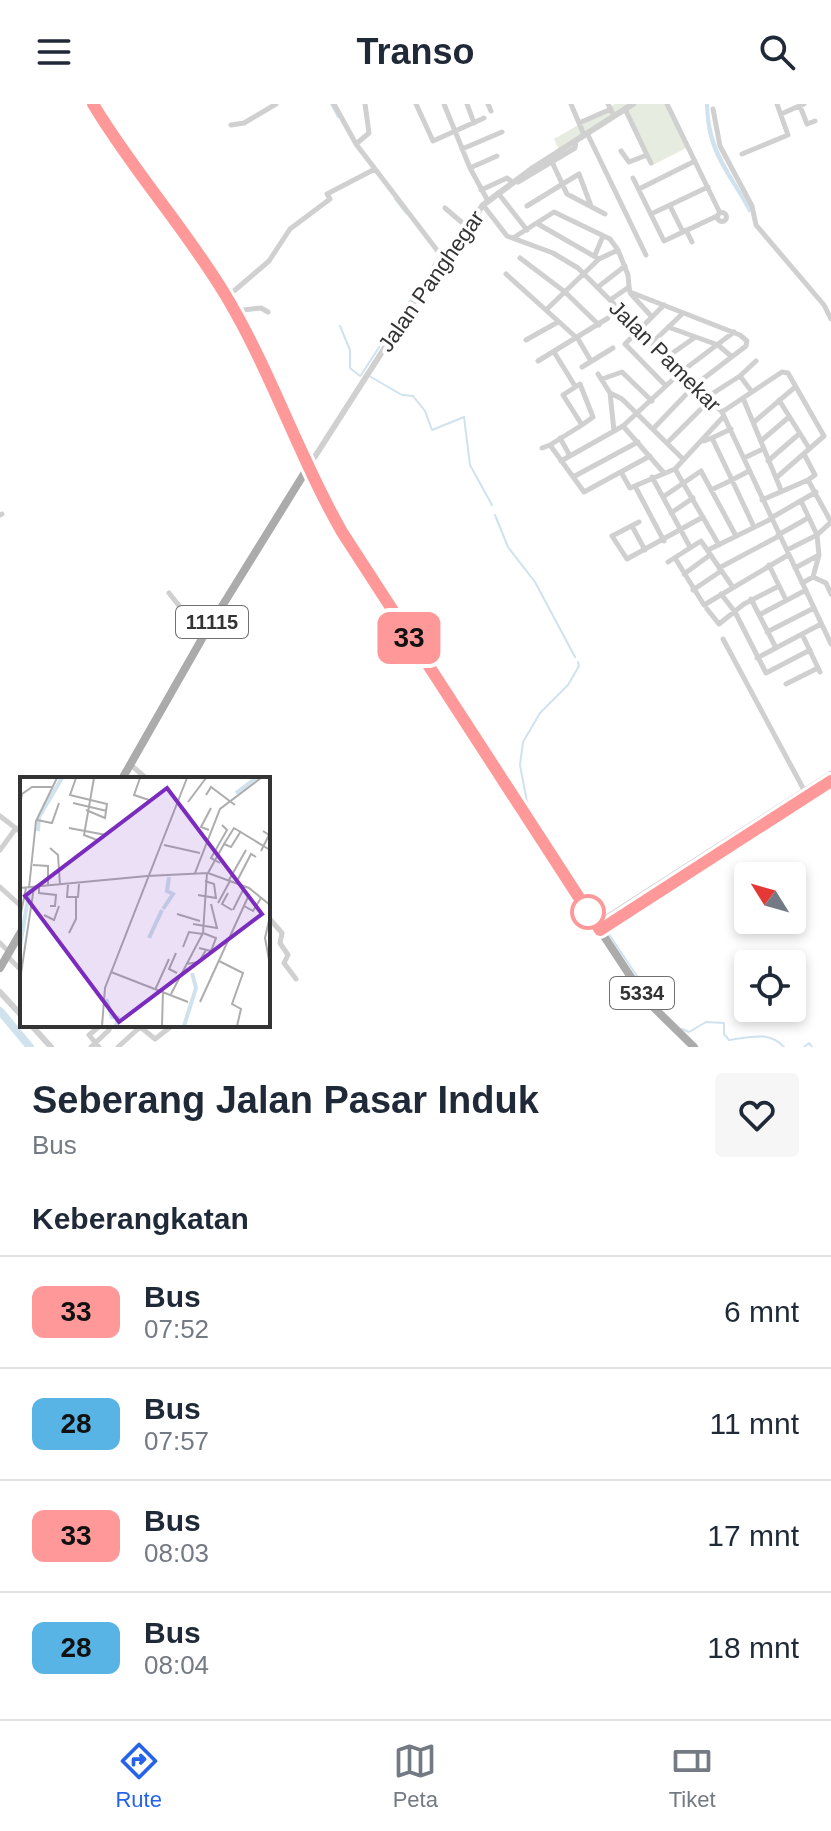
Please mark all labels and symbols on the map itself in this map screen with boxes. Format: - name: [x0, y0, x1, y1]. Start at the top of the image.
- street label: Jalan Panghegar: [373, 206, 489, 356]
- street label: Jalan Pamekar: [604, 295, 726, 417]
- road number: 11115: [176, 606, 248, 638]
- line badge: 33: [373, 612, 445, 664]
- inset map: [20, 777, 270, 1027]
- north arrow: [734, 862, 806, 934]
- unlabelled marker: [571, 895, 605, 929]
- road number: 5334: [610, 977, 674, 1009]

